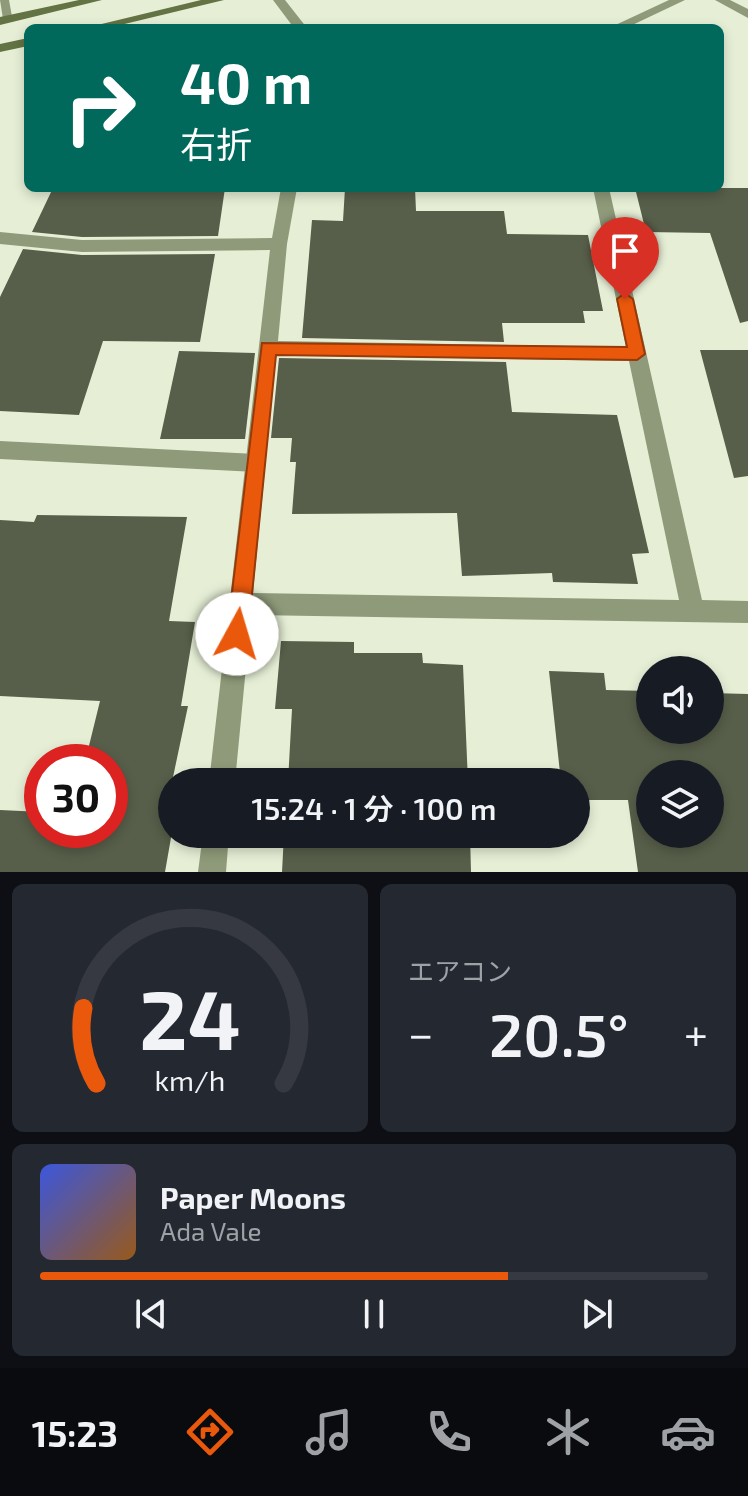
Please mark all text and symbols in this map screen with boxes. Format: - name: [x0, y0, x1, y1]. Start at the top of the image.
- text: 40 m: [180, 48, 312, 115]
- icon: right: [48, 56, 152, 160]
- text: 右折: [180, 122, 252, 165]
- pin: [591, 217, 659, 299]
- icon: arrive: [603, 229, 647, 273]
- position arrow: [195, 592, 279, 676]
- map controls: [636, 656, 724, 848]
- button: sound: [636, 656, 724, 744]
- speed limit sign: 30: [24, 744, 128, 848]
- button: layers: [636, 760, 724, 848]
- text: 15:24 · 1 分 · 100 m: [251, 790, 497, 826]
- text: エアコン: [408, 955, 512, 986]
- text: 24: [139, 967, 241, 1067]
- text: 20.5°: [489, 997, 629, 1069]
- text: −: [408, 1006, 434, 1059]
- text: +: [684, 1006, 708, 1059]
- text: km/h: [155, 1062, 225, 1097]
- text: Paper Moons: [160, 1179, 346, 1215]
- text: Ada Vale: [160, 1215, 262, 1246]
- icon: previous: [129, 1292, 173, 1336]
- icon: pause: [352, 1292, 396, 1336]
- icon: next: [575, 1292, 619, 1336]
- icon: directions: [182, 1404, 238, 1460]
- icon: music: [301, 1404, 357, 1460]
- icon: phone: [421, 1404, 477, 1460]
- icon: climate: [540, 1404, 596, 1460]
- icon: car: [660, 1404, 716, 1460]
- text: 15:23: [32, 1411, 118, 1454]

